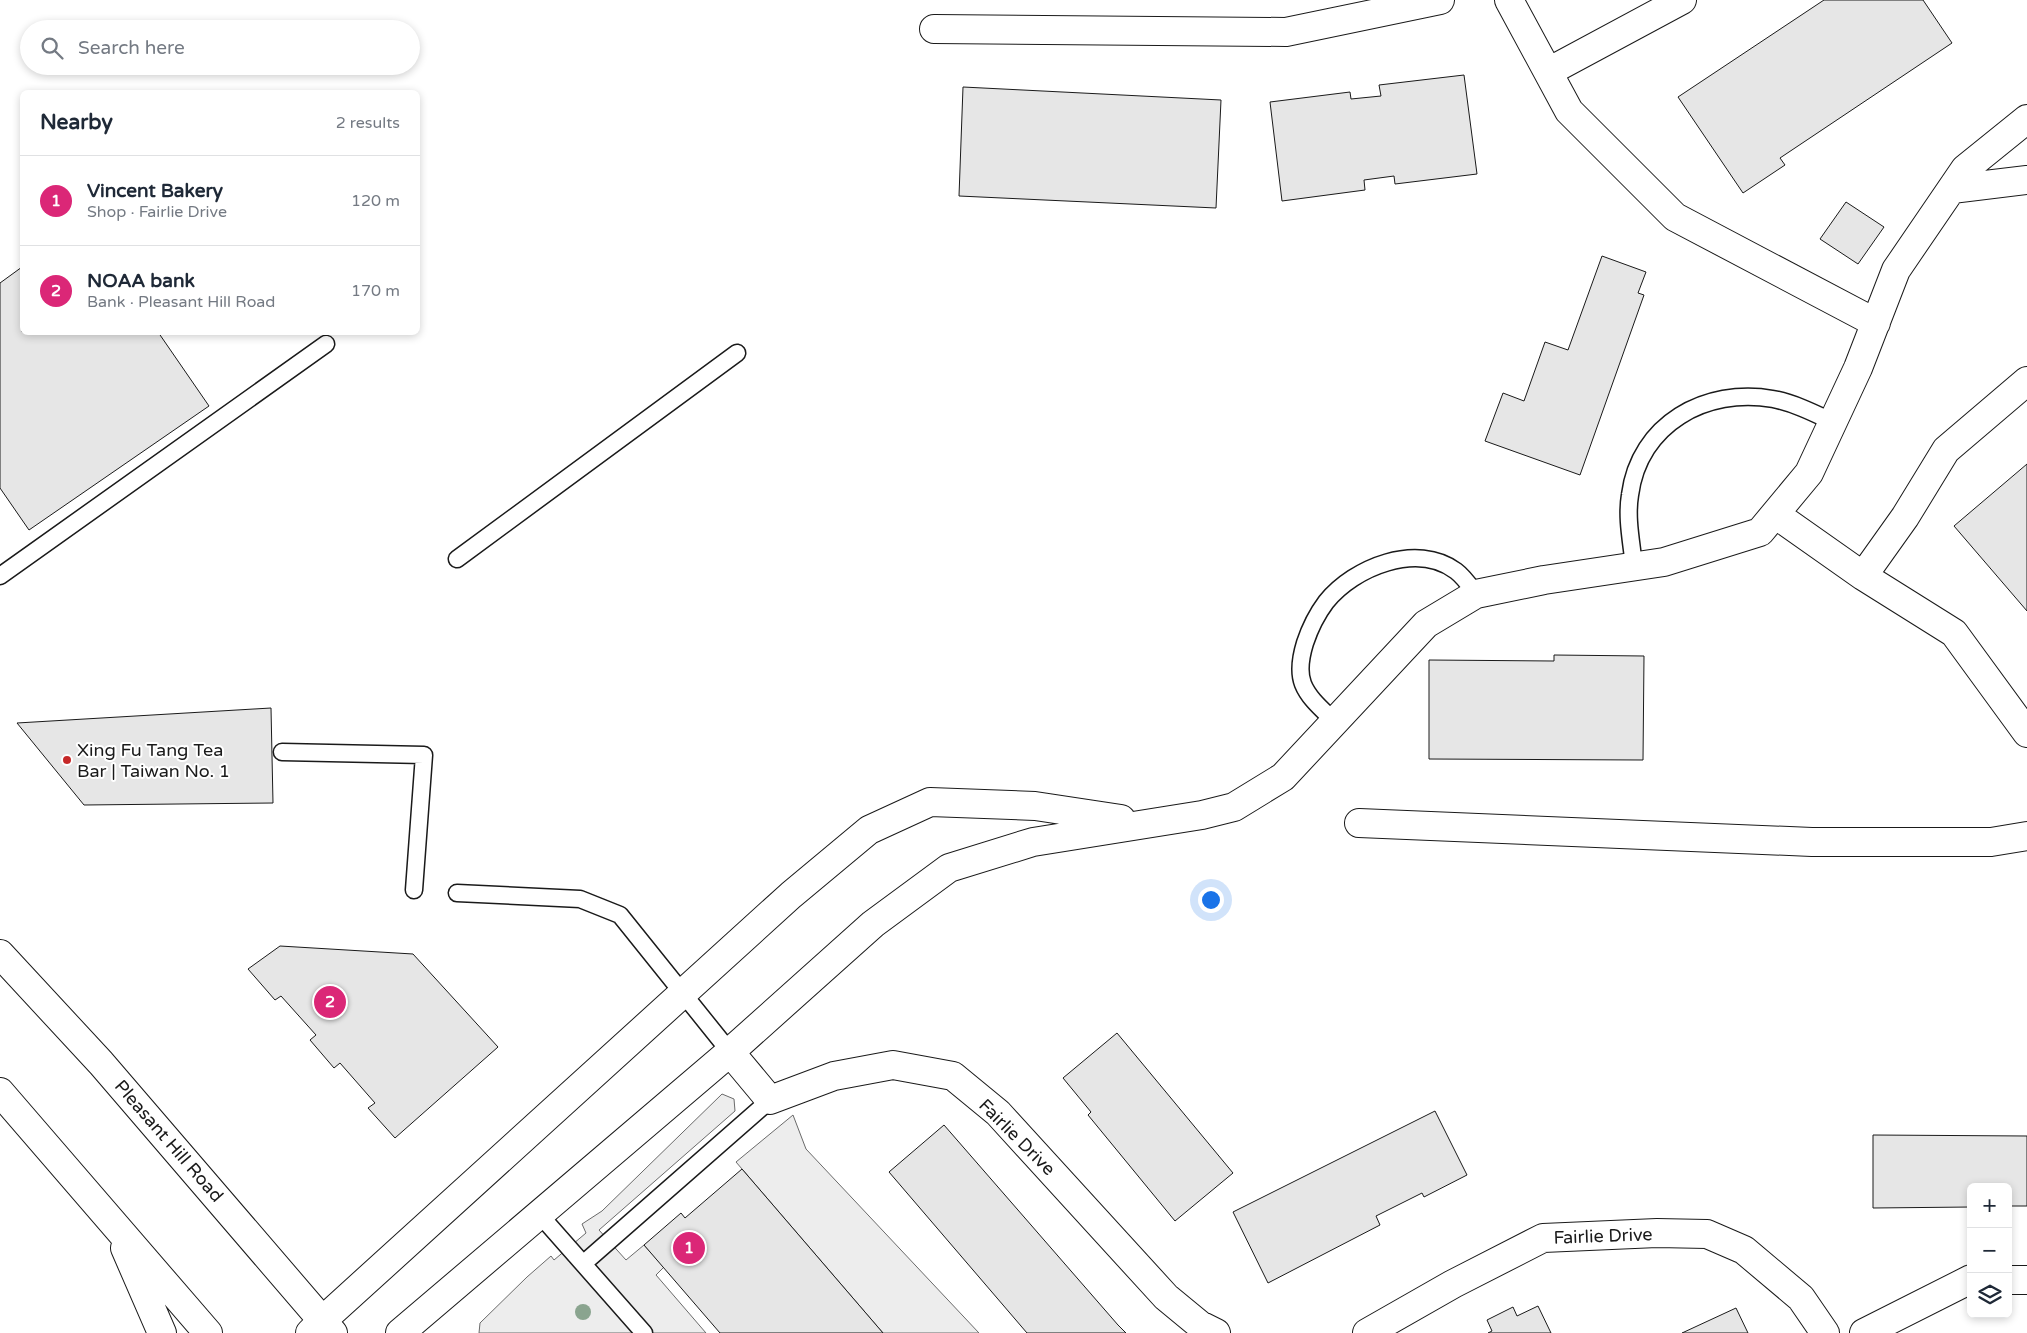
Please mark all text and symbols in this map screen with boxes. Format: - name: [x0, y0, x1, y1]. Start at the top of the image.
- search box: [20, 20, 420, 75]
- icon: search: [38, 34, 66, 62]
- text: Search here: [78, 37, 185, 59]
- text: Nearby: [40, 110, 113, 135]
- text: 2 results: [336, 113, 400, 133]
- text: Vincent Bakery: [87, 180, 223, 202]
- text: 1: [51, 191, 61, 211]
- text: 120 m: [351, 191, 400, 211]
- text: Shop · Fairlie Drive: [87, 202, 227, 222]
- text: NOAA bank: [87, 270, 195, 292]
- text: 2: [51, 281, 61, 301]
- text: 170 m: [351, 281, 400, 301]
- text: Bank · Pleasant Hill Road: [87, 292, 275, 312]
- place label: Xing Fu Tang Tea Bar | Taiwan No. 1: [77, 739, 230, 782]
- marker: Xing Fu Tang Tea Bar | Taiwan No. 1: [61, 754, 73, 766]
- your location: [1198, 887, 1224, 913]
- pin: 2: [314, 983, 346, 1021]
- street label: Pleasant Hill Road: [110, 1075, 228, 1207]
- street label: Fairlie Drive: [974, 1094, 1060, 1180]
- map controls: [1967, 1183, 2012, 1318]
- button: +: [1967, 1183, 2012, 1228]
- street label: Fairlie Drive: [1553, 1223, 1653, 1249]
- button: −: [1967, 1228, 2012, 1273]
- pin: 1: [673, 1229, 705, 1267]
- button: layers: [1967, 1273, 2012, 1318]

